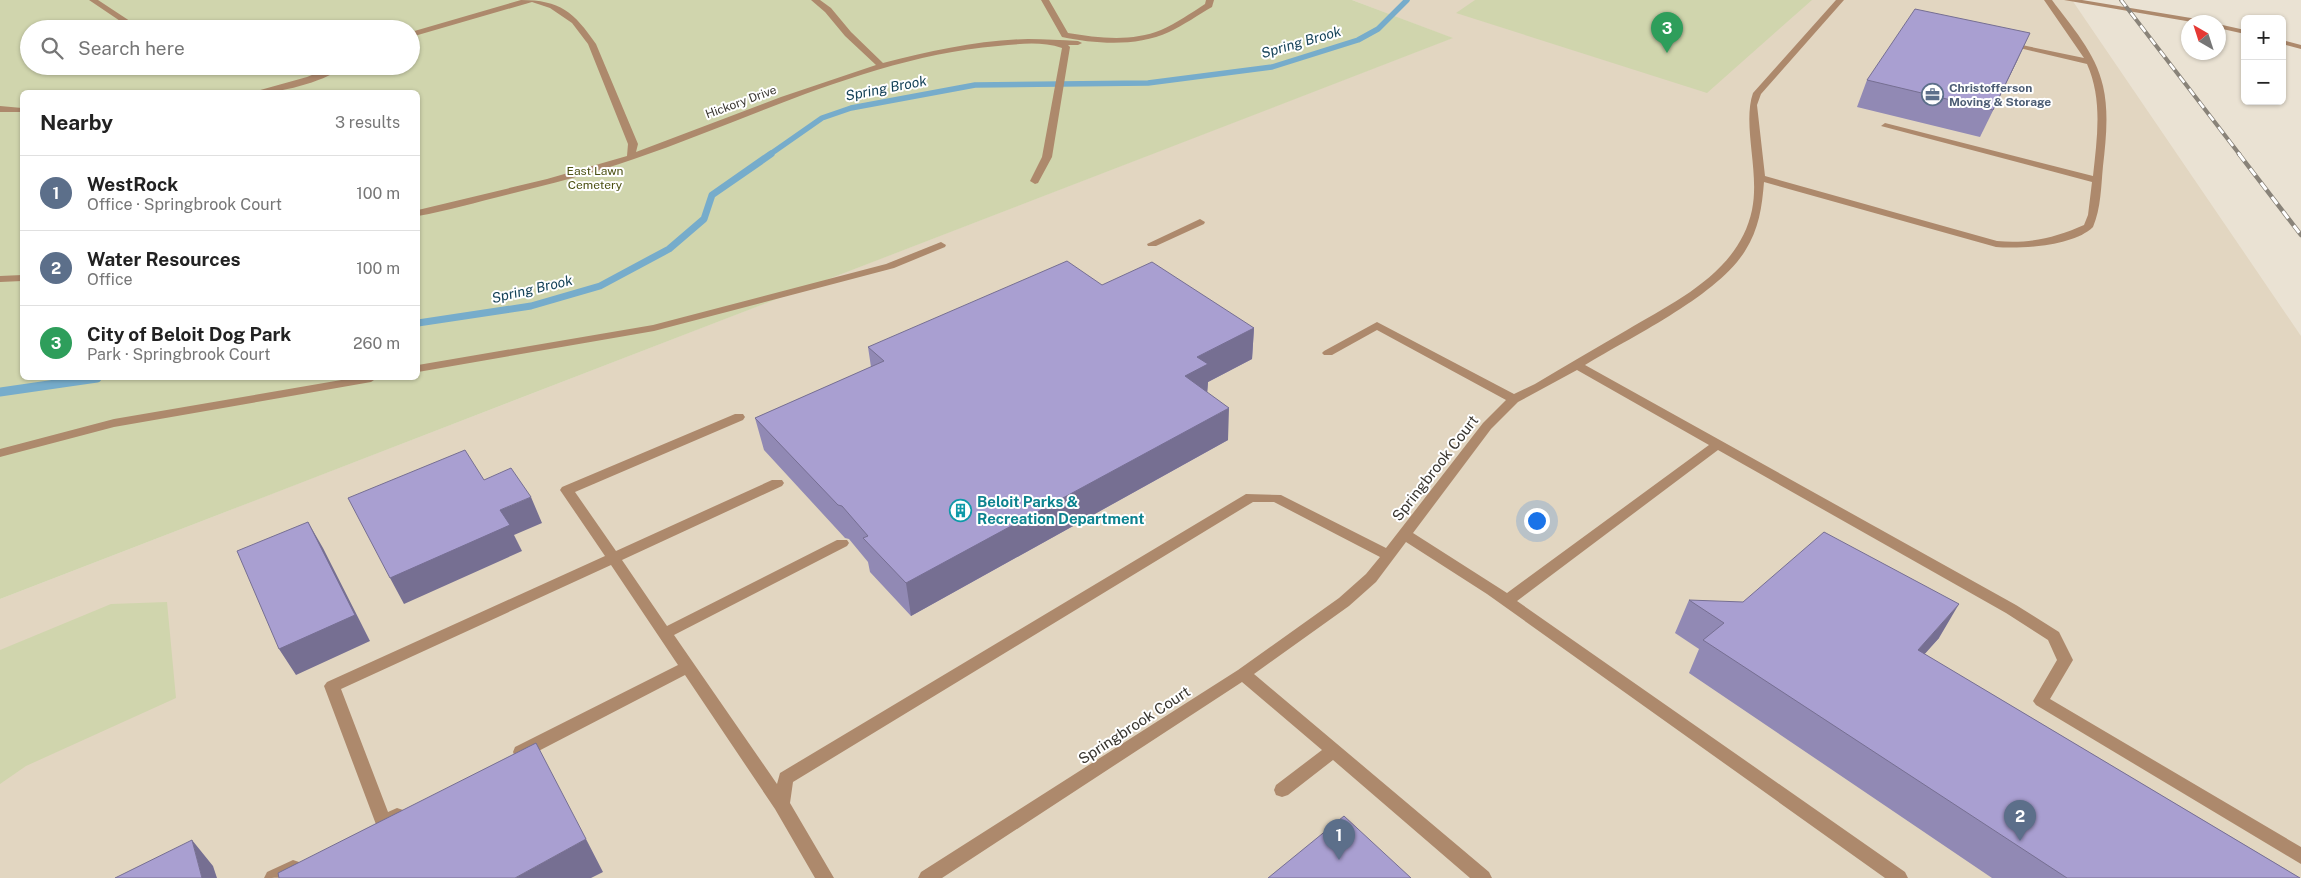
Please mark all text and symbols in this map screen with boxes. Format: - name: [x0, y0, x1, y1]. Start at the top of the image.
- pin: 3: [1651, 12, 1683, 53]
- north arrow: [2181, 15, 2226, 60]
- map controls: [2241, 15, 2286, 105]
- button: +: [2241, 15, 2286, 60]
- search box: [20, 20, 420, 75]
- water label: Spring Brook: [1259, 23, 1343, 61]
- icon: search: [38, 34, 66, 62]
- text: Search here: [78, 37, 185, 59]
- button: −: [2241, 60, 2286, 105]
- water label: Spring Brook: [844, 72, 928, 104]
- place label: Christofferson Moving & Storage: [1949, 81, 2051, 109]
- street label: Hickory Drive: [703, 83, 779, 121]
- office icon: Christofferson Moving & Storage: [1921, 83, 1945, 107]
- text: Nearby: [40, 110, 113, 135]
- text: 3 results: [335, 113, 400, 132]
- park label: East Lawn Cemetery: [567, 164, 624, 192]
- text: WestRock: [87, 173, 178, 195]
- text: 1: [53, 184, 59, 203]
- text: 100 m: [356, 184, 400, 203]
- text: Office · Springbrook Court: [87, 195, 282, 214]
- text: Water Resources: [87, 248, 241, 270]
- text: 2: [51, 259, 61, 278]
- text: 100 m: [356, 259, 400, 278]
- text: Office: [87, 270, 133, 289]
- water label: Spring Brook: [490, 272, 574, 306]
- text: City of Beloit Dog Park: [87, 323, 291, 345]
- text: 3: [51, 334, 61, 353]
- text: 260 m: [353, 334, 400, 353]
- text: Park · Springbrook Court: [87, 345, 271, 364]
- street label: Springbrook Court: [1388, 412, 1482, 524]
- place label: Beloit Parks & Recreation Department: [977, 493, 1144, 527]
- building icon: Beloit Parks & Recreation Department: [949, 498, 973, 522]
- your location: [1524, 508, 1550, 534]
- street label: Springbrook Court: [1075, 683, 1193, 767]
- pin: 2: [2004, 800, 2036, 841]
- pin: 1: [1323, 819, 1355, 860]

